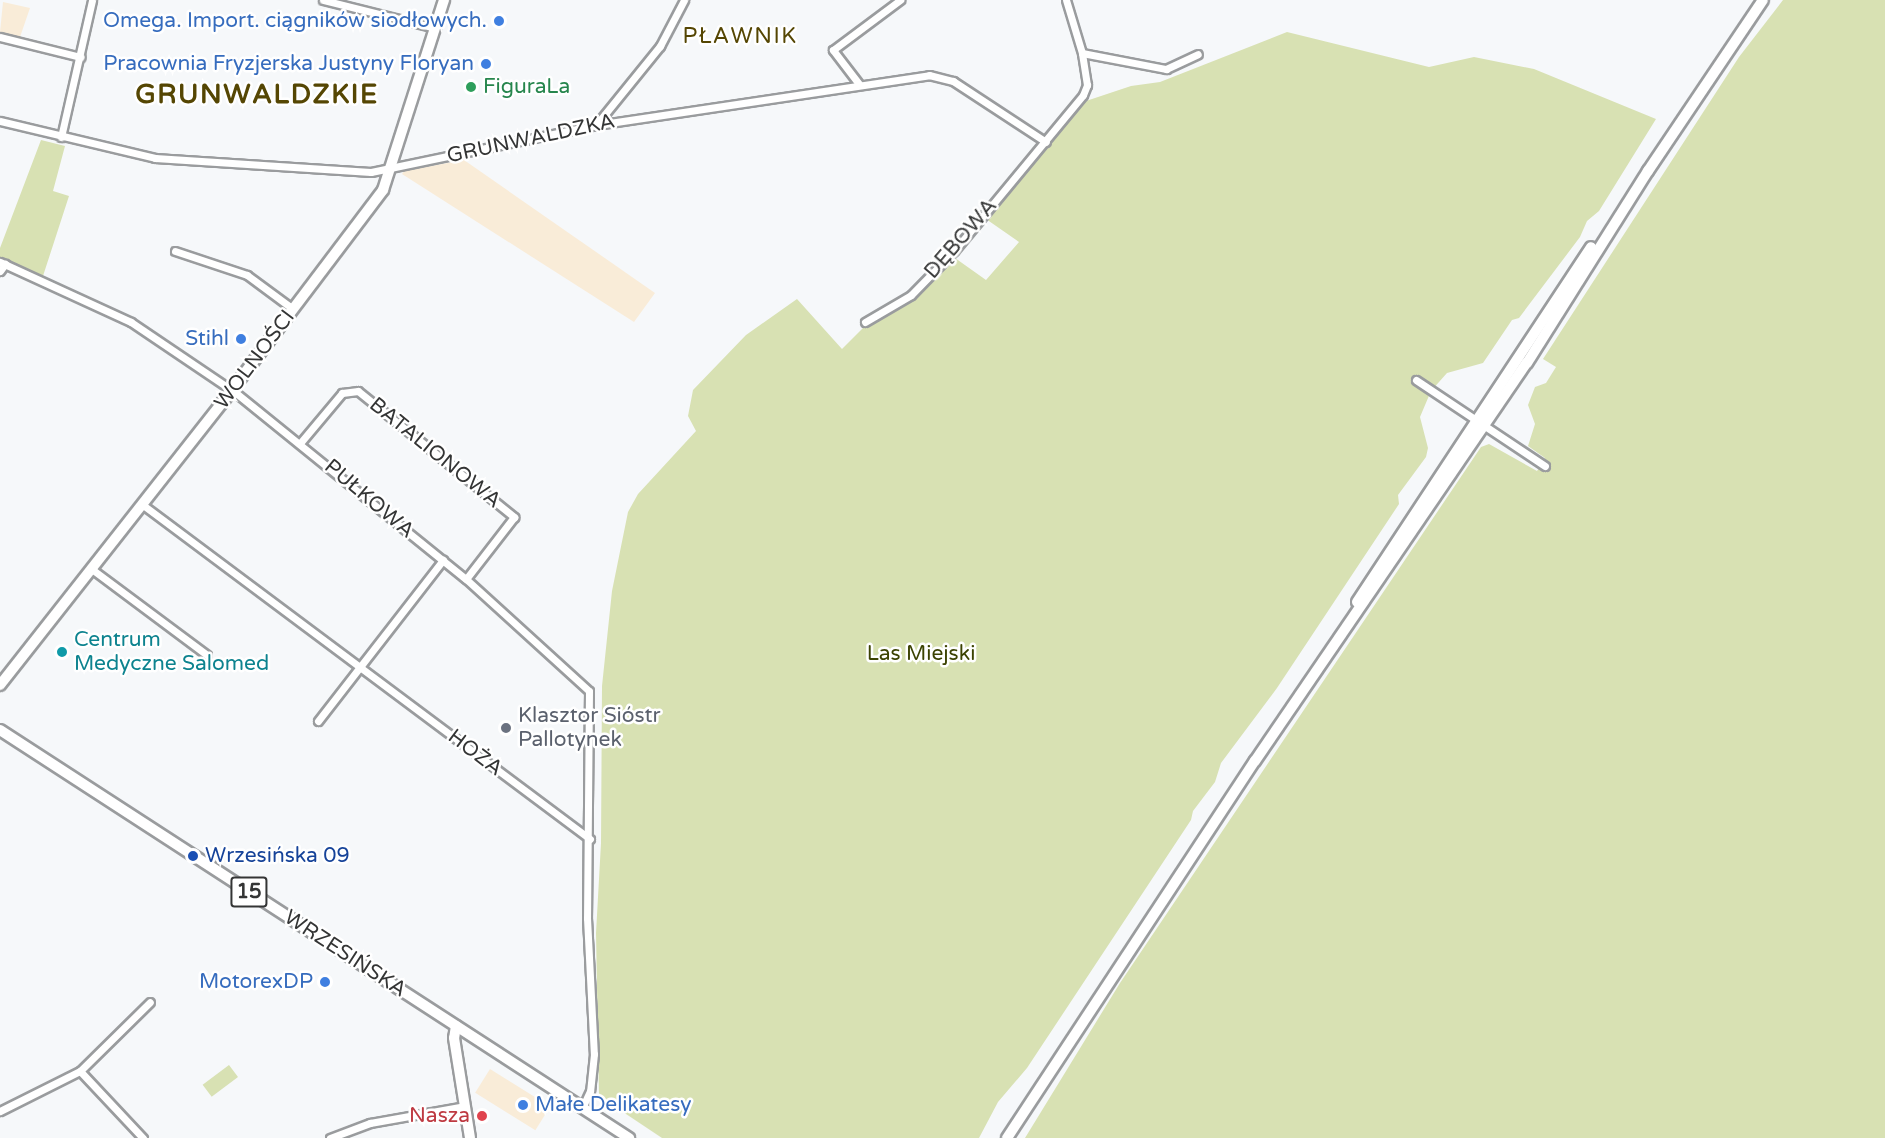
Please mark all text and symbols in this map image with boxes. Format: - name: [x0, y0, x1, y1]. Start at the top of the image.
- place label: Omega. Import. ciągników siodłowych.: [103, 8, 487, 34]
- marker: Omega. Import. ciągników siodłowych.: [492, 14, 506, 28]
- district label: PŁAWNIK: [683, 24, 797, 50]
- place label: Pracownia Fryzjerska Justyny Floryan: [103, 51, 474, 77]
- marker: Pracownia Fryzjerska Justyny Floryan: [479, 57, 493, 71]
- place label: FiguraLa: [483, 74, 570, 100]
- district label: GRUNWALDZKIE: [135, 79, 379, 111]
- marker: FiguraLa: [464, 80, 478, 94]
- street label: GRUNWALDZKA: [445, 109, 617, 169]
- street label: DĘBOWA: [919, 194, 1003, 284]
- street label: WOLNOŚCI: [209, 305, 301, 415]
- place label: Stihl: [185, 326, 229, 352]
- marker: Stihl: [234, 332, 248, 346]
- street label: BATALIONOWA: [364, 392, 506, 514]
- street label: PUŁKOWA: [319, 454, 419, 544]
- place label: Centrum Medyczne Salomed: [74, 627, 269, 677]
- park label: Las Miejski: [867, 641, 975, 667]
- marker: Centrum Medyczne Salomed: [55, 645, 69, 659]
- place label: Klasztor Sióstr Pallotynek: [518, 703, 661, 753]
- marker: Klasztor Sióstr Pallotynek: [499, 721, 513, 735]
- street label: HOŻA: [443, 724, 507, 782]
- place label: Wrzesińska 09: [205, 843, 350, 869]
- marker: Wrzesińska 09: [186, 849, 200, 863]
- road number: 15: [230, 875, 268, 909]
- street label: WRZESIŃSKA: [279, 905, 411, 1003]
- place label: MotorexDP: [199, 969, 313, 995]
- marker: MotorexDP: [318, 975, 332, 989]
- place label: Małe Delikatesy: [535, 1092, 691, 1118]
- marker: Małe Delikatesy: [516, 1098, 530, 1112]
- place label: Nasza: [409, 1103, 470, 1129]
- marker: Nasza: [475, 1109, 489, 1123]

